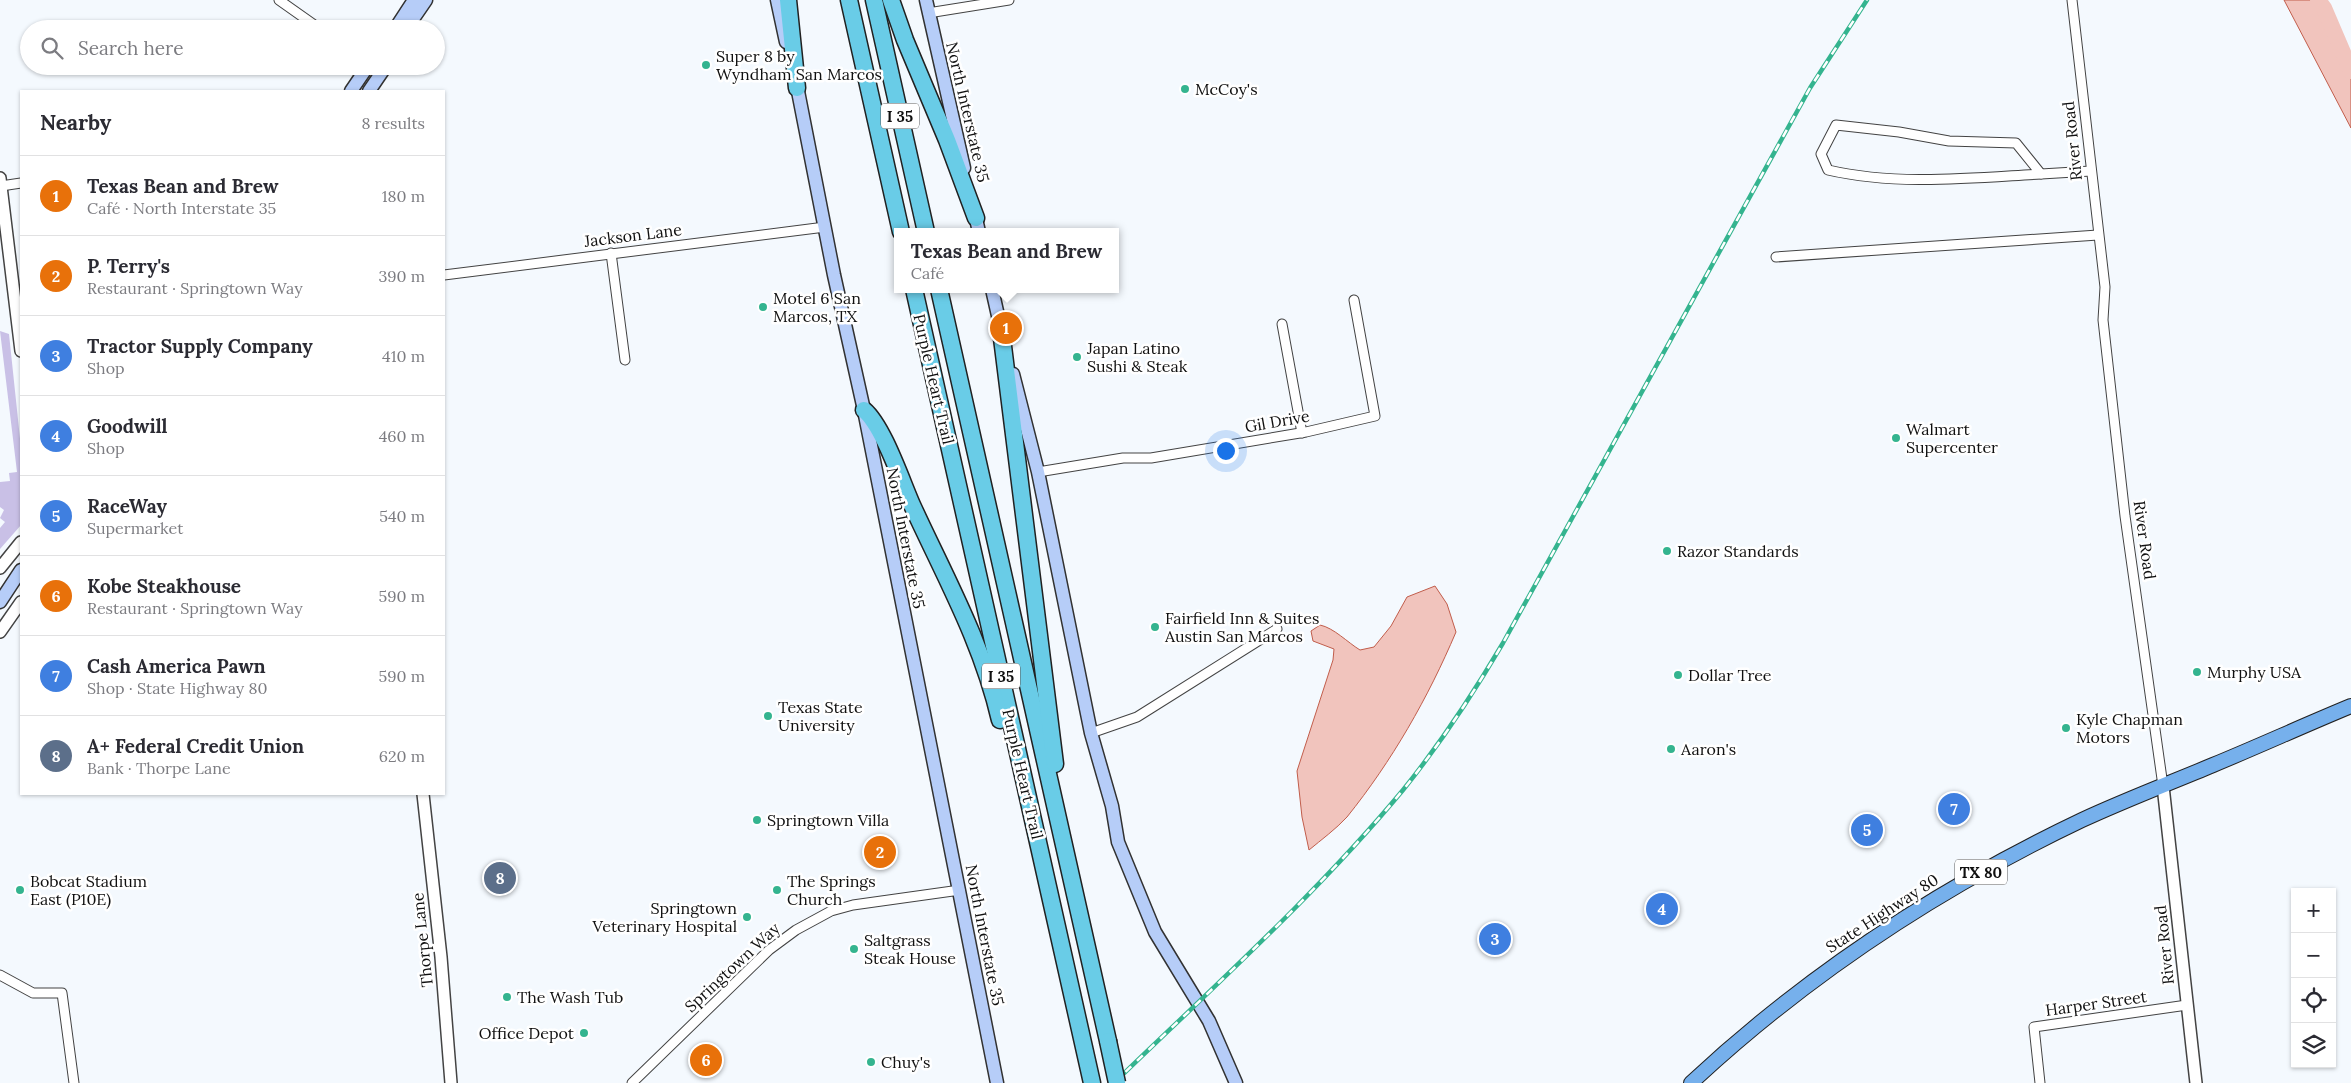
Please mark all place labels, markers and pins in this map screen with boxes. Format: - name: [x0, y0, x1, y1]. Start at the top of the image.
- place label: Super 8 by Wyndham San Marcos: [716, 46, 882, 84]
- marker: Super 8 by Wyndham San Marcos: [700, 59, 712, 71]
- place label: McCoy's: [1195, 79, 1258, 99]
- marker: McCoy's: [1179, 83, 1191, 95]
- place label: Motel 6 San Marcos, TX: [773, 288, 861, 326]
- marker: Motel 6 San Marcos, TX: [757, 301, 769, 313]
- pin: 1: [990, 309, 1022, 347]
- place label: Japan Latino Sushi & Steak: [1086, 338, 1188, 376]
- marker: Japan Latino Sushi & Steak: [1071, 351, 1083, 363]
- place label: Walmart Supercenter: [1906, 419, 1998, 457]
- marker: Walmart Supercenter: [1890, 432, 1902, 444]
- place label: Razor Standards: [1677, 541, 1799, 561]
- marker: Razor Standards: [1661, 545, 1673, 557]
- place label: Fairfield Inn & Suites Austin San Marcos: [1164, 608, 1319, 646]
- marker: Fairfield Inn & Suites Austin San Marcos: [1149, 621, 1161, 633]
- place label: Murphy USA: [2207, 662, 2302, 682]
- place label: Dollar Tree: [1688, 665, 1772, 685]
- marker: Murphy USA: [2191, 666, 2203, 678]
- marker: Dollar Tree: [1672, 669, 1684, 681]
- place label: Texas State University: [778, 697, 863, 735]
- place label: Kyle Chapman Motors: [2076, 709, 2183, 747]
- marker: Texas State University: [762, 710, 774, 722]
- marker: Kyle Chapman Motors: [2060, 722, 2072, 734]
- place label: Aaron's: [1680, 739, 1736, 759]
- marker: Aaron's: [1665, 743, 1677, 755]
- pin: 7: [1938, 790, 1970, 828]
- place label: Springtown Villa: [767, 810, 889, 830]
- pin: 5: [1851, 811, 1883, 849]
- marker: Springtown Villa: [751, 814, 763, 826]
- pin: 2: [864, 833, 896, 871]
- pin: 8: [484, 859, 516, 897]
- place label: Bobcat Stadium East (P10E): [30, 871, 147, 910]
- place label: The Springs Church: [787, 871, 876, 909]
- marker: Bobcat Stadium East (P10E): [14, 884, 26, 896]
- marker: The Springs Church: [771, 884, 783, 896]
- pin: 4: [1646, 890, 1678, 928]
- place label: Springtown Veterinary Hospital: [592, 898, 737, 936]
- marker: Springtown Veterinary Hospital: [741, 911, 753, 923]
- pin: 3: [1479, 920, 1511, 958]
- place label: Saltgrass Steak House: [864, 930, 956, 968]
- marker: Saltgrass Steak House: [848, 943, 860, 955]
- place label: The Wash Tub: [517, 987, 623, 1007]
- marker: The Wash Tub: [501, 991, 513, 1003]
- place label: Office Depot: [479, 1023, 575, 1043]
- marker: Office Depot: [578, 1027, 590, 1039]
- pin: 6: [690, 1041, 722, 1079]
- place label: Chuy's: [881, 1052, 930, 1072]
- marker: Chuy's: [865, 1056, 877, 1068]

